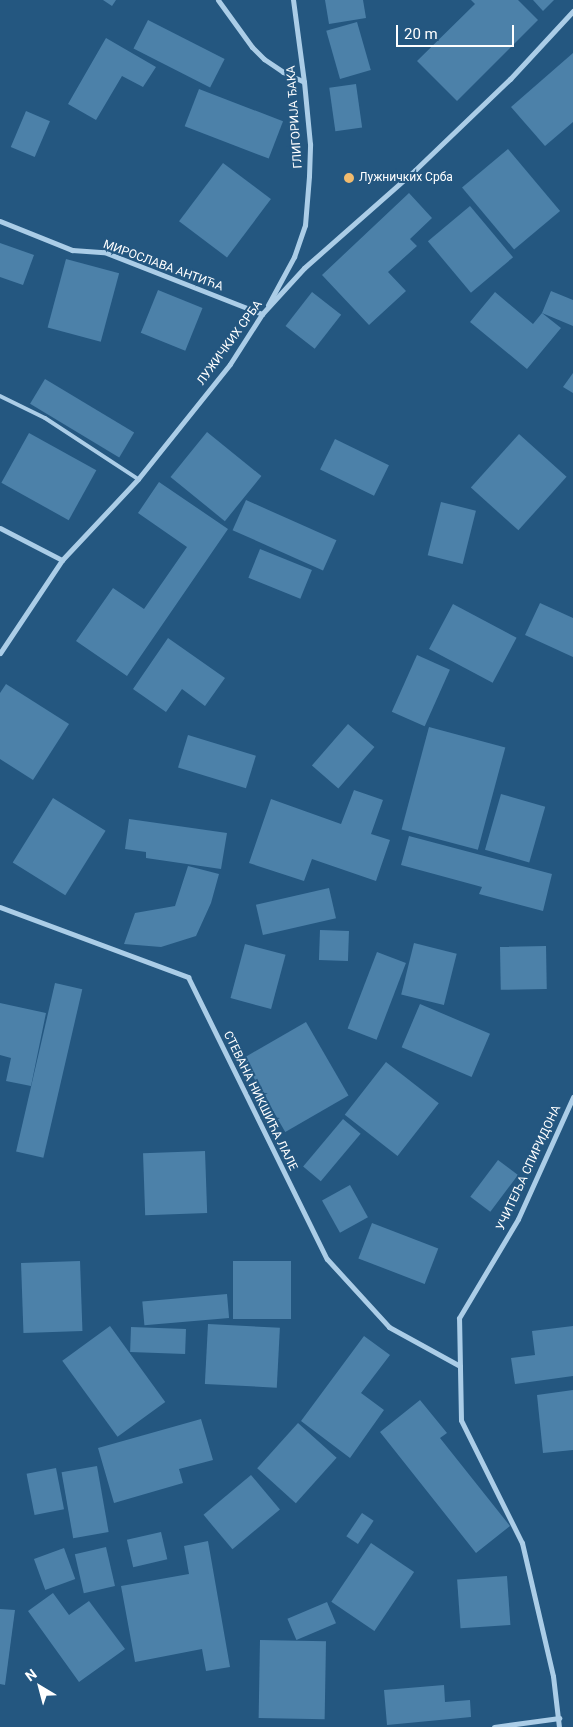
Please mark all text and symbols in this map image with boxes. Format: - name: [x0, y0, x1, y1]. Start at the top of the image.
- scale bar: [398, 15, 516, 47]
- text: 20 m: [404, 25, 438, 43]
- street label: ГЛИГОРИЈА ЂАКА: [284, 65, 306, 169]
- place label: Лужничких Срба: [359, 171, 453, 185]
- marker: Лужничких Срба: [343, 172, 355, 184]
- street label: МИРОСЛАВА АНТИЋА: [101, 238, 225, 294]
- street label: ЛУЖИЧКИХ СРБА: [194, 298, 266, 388]
- street label: СТЕВАНА НИКШИЋА ЛАЛЕ: [220, 1029, 300, 1173]
- street label: УЧИТЕЉА СПИРИДОНА: [494, 1103, 564, 1233]
- north arrow: [15, 1662, 65, 1712]
- text: N: [22, 1666, 40, 1684]

